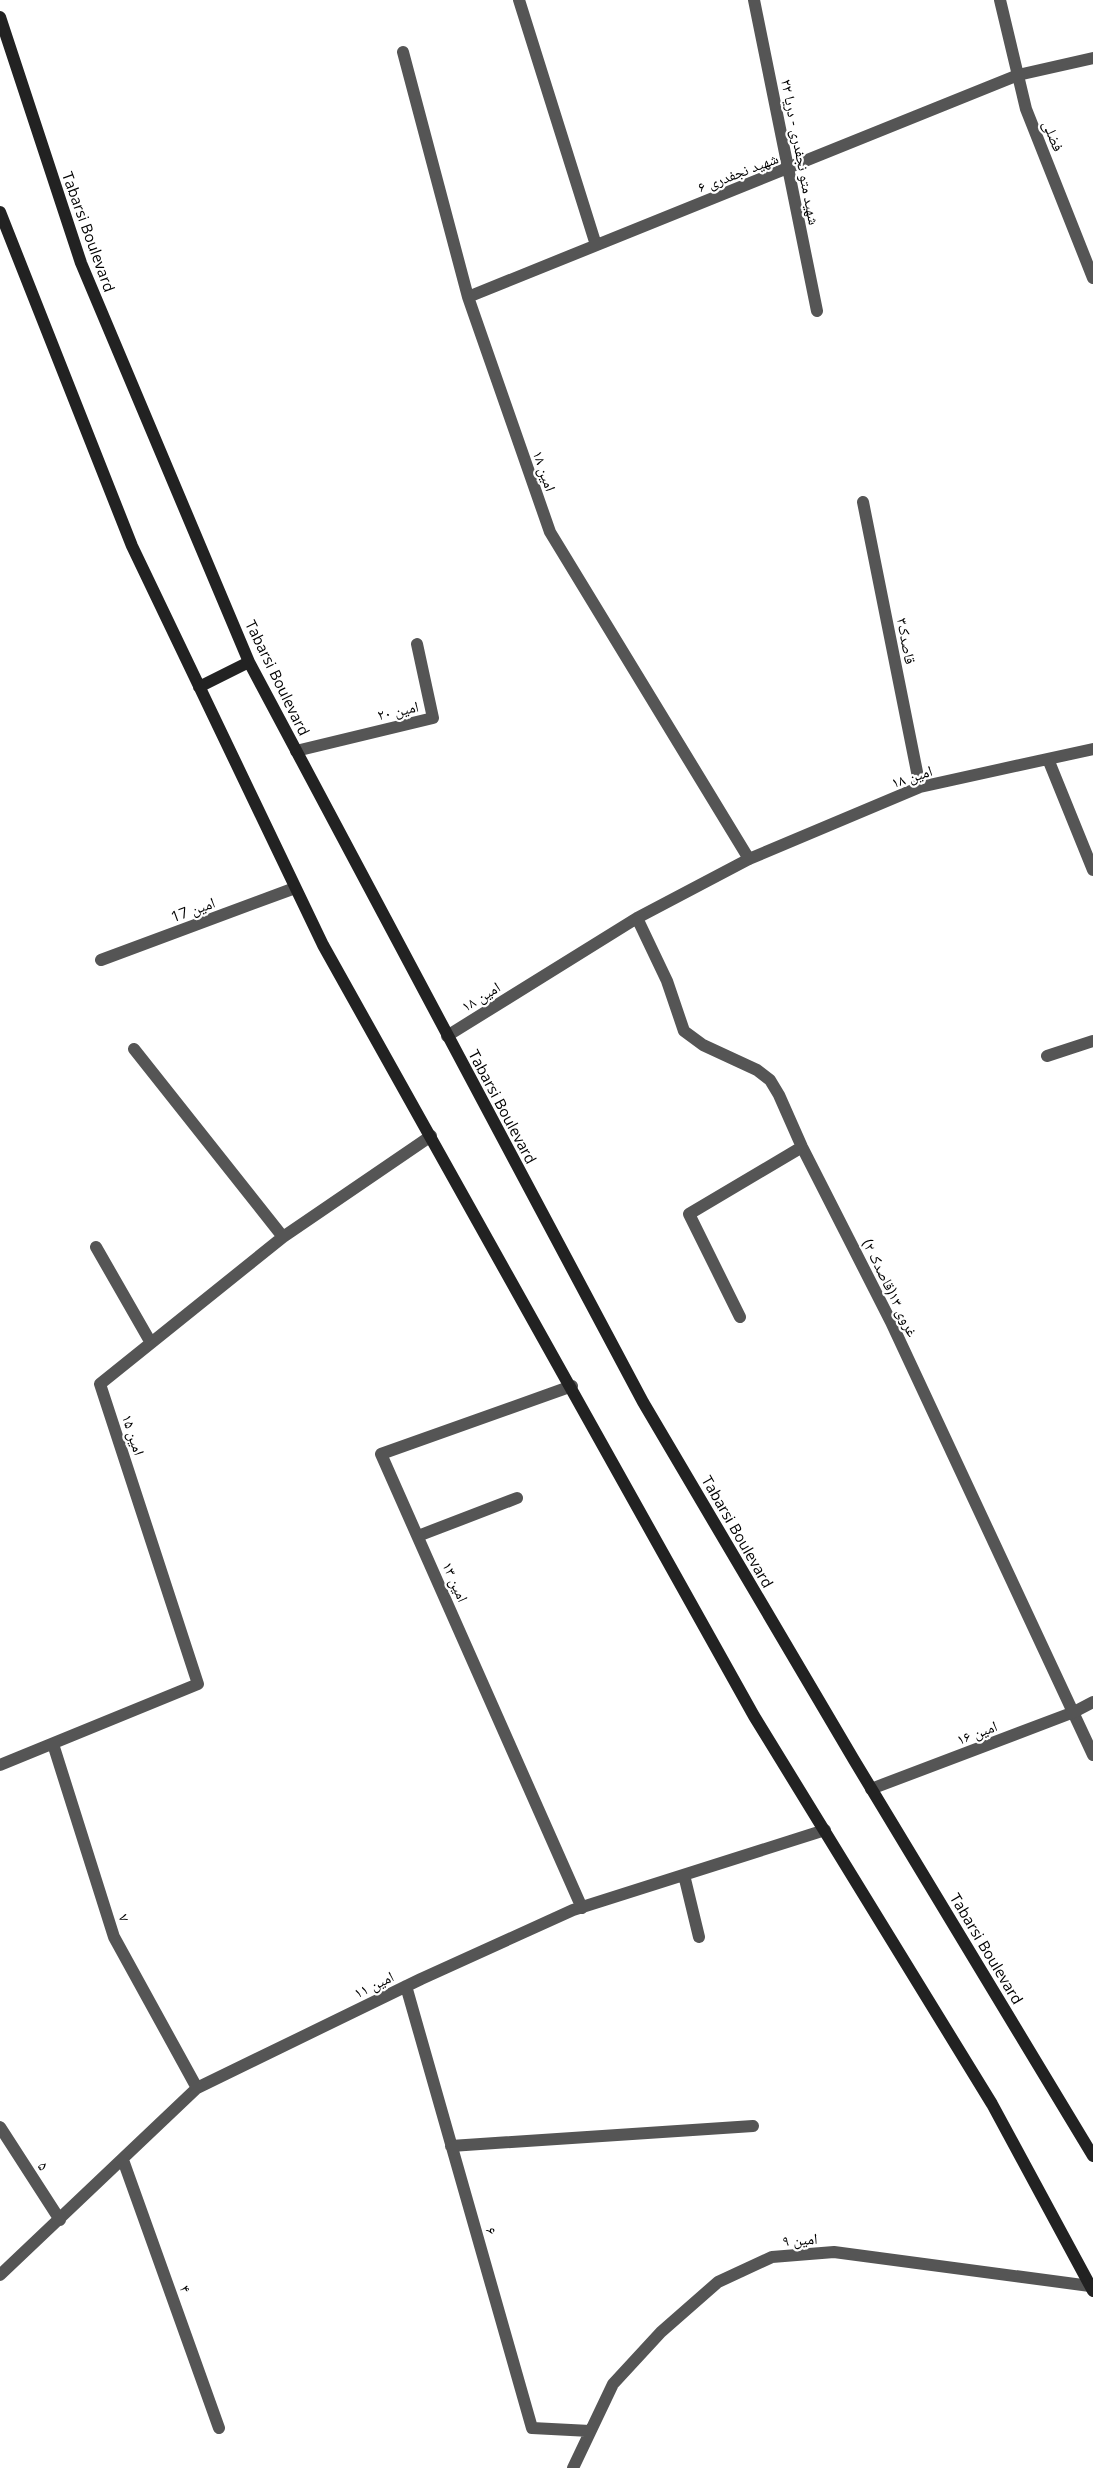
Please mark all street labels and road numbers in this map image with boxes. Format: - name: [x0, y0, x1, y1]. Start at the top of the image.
- street label: شهید متو نجفدری - دریا ۲۲: [776, 77, 825, 227]
- street label: فضلی: [1038, 117, 1069, 155]
- street label: شهید نجفدری ۶: [695, 148, 781, 198]
- street label: Tabarsi Boulevard: [58, 169, 120, 294]
- street label: امین ۱۸: [528, 448, 561, 494]
- street label: Tabarsi Boulevard: [241, 616, 315, 739]
- street label: قاصدک۳: [893, 616, 921, 666]
- street label: امین ۲۰: [375, 696, 421, 725]
- street label: امین ۱۸: [889, 760, 935, 793]
- street label: امین 17: [168, 892, 218, 927]
- street label: امین ۱۸: [457, 977, 504, 1017]
- street label: Tabarsi Boulevard: [464, 1046, 541, 1167]
- street label: غروی ۱۳(قاصدک ۲): [858, 1235, 923, 1341]
- street label: امین ۱۵: [117, 1412, 150, 1458]
- street label: Tabarsi Boulevard: [698, 1472, 778, 1591]
- street label: امین ۱۳: [437, 1558, 474, 1605]
- street label: امین ۱۶: [953, 1715, 1000, 1750]
- street label: Tabarsi Boulevard: [946, 1889, 1028, 2008]
- street label: ۷: [114, 1911, 136, 1924]
- street label: امین ۱۱: [350, 1966, 397, 2003]
- street label: ۵: [34, 2157, 54, 2174]
- street label: ۶: [481, 2225, 503, 2237]
- street label: امین ۹: [782, 2228, 818, 2251]
- street label: ۴: [175, 2282, 197, 2295]

